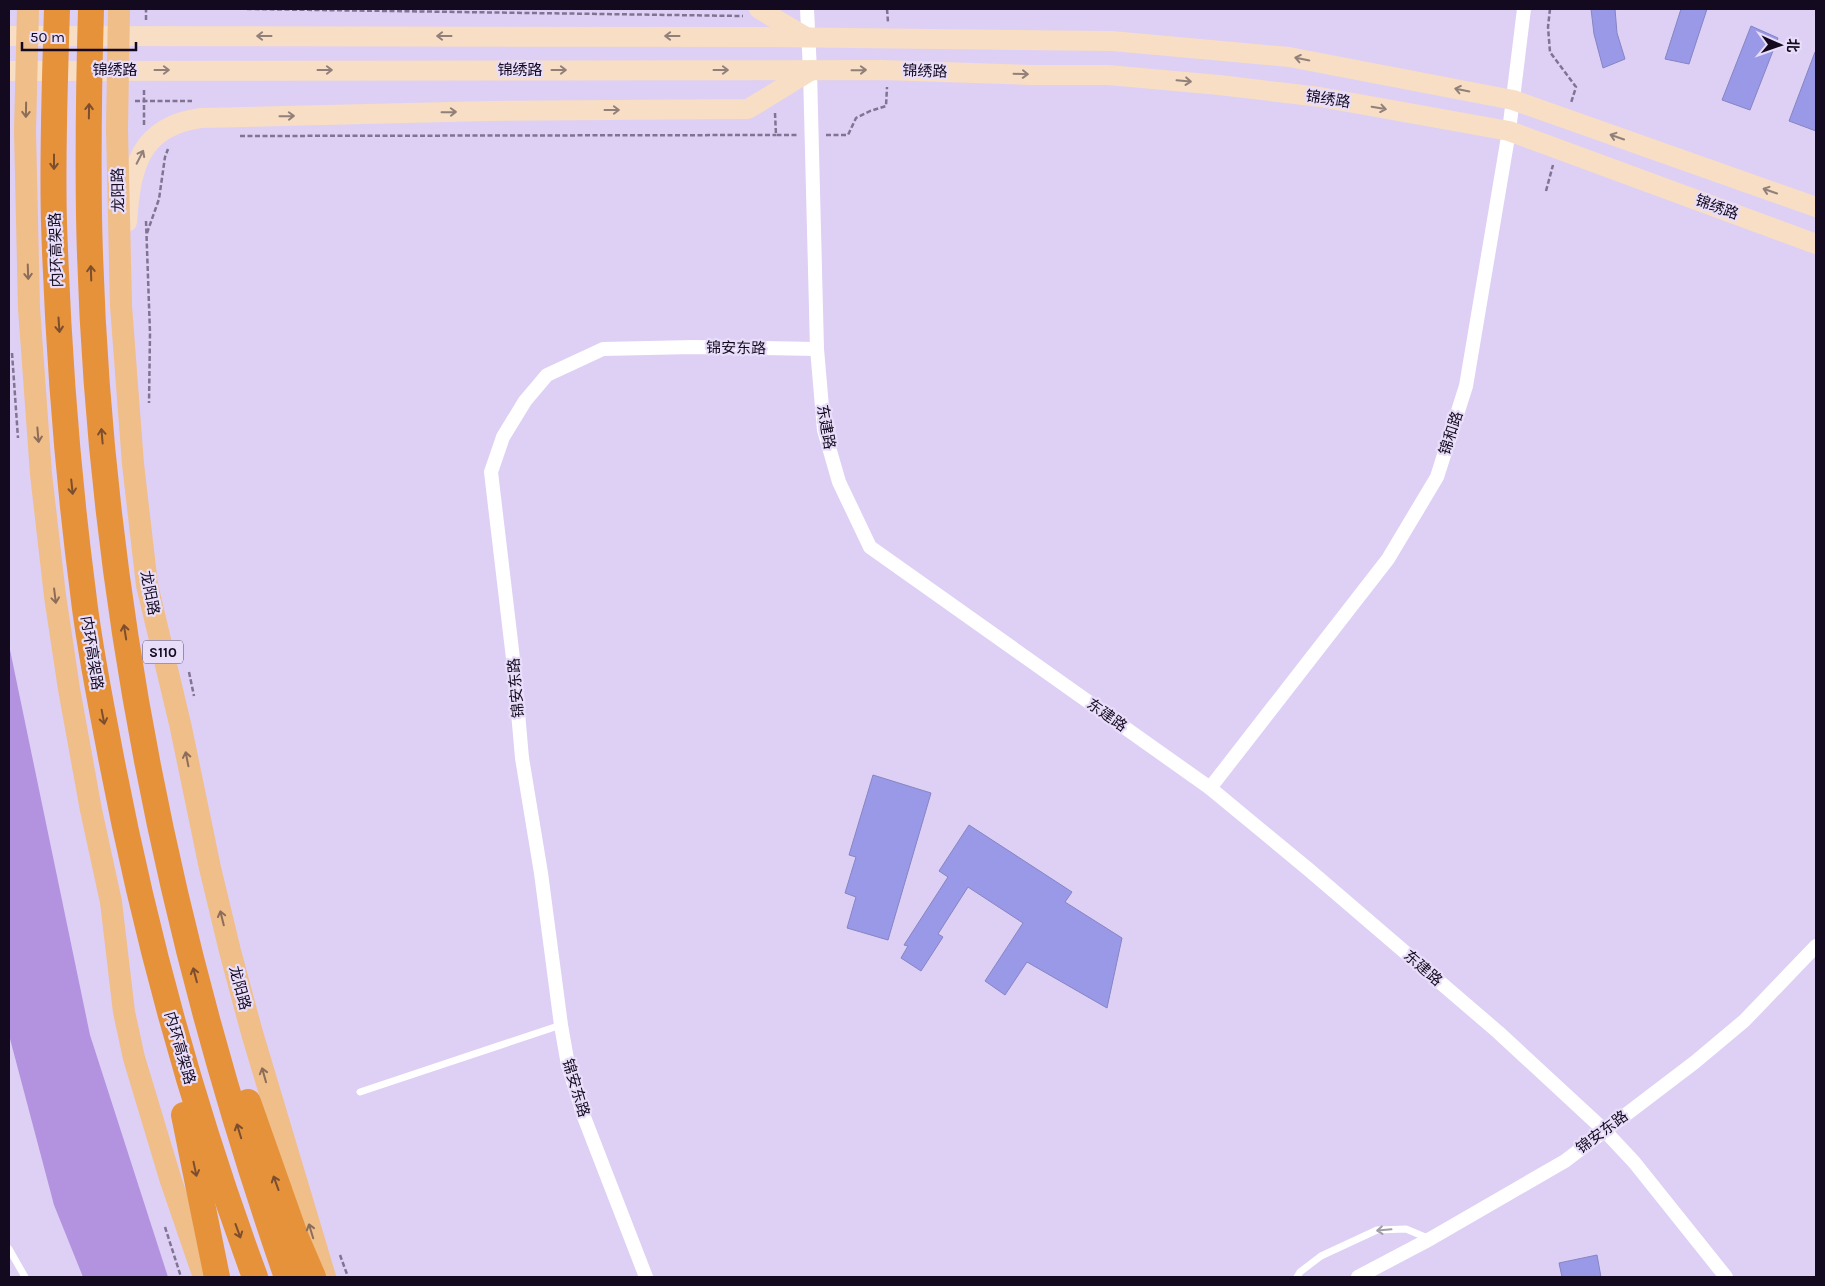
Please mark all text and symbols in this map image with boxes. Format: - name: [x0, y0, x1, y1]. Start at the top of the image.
- scale bar: [22, 20, 136, 52]
- north arrow: [1755, 20, 1805, 70]
- text: 50 m: [30, 28, 65, 46]
- one-way arrow: [256, 31, 272, 41]
- one-way arrow: [436, 31, 452, 41]
- one-way arrow: [664, 31, 680, 41]
- text: 北: [1784, 38, 1801, 53]
- one-way arrow: [1295, 54, 1311, 63]
- street label: 锦绣路: [92, 61, 138, 79]
- street label: 锦绣路: [497, 61, 543, 79]
- street label: 锦绣路: [902, 61, 948, 81]
- one-way arrow: [154, 65, 170, 75]
- one-way arrow: [316, 65, 333, 75]
- one-way arrow: [550, 65, 567, 75]
- one-way arrow: [850, 65, 867, 75]
- one-way arrow: [713, 66, 729, 75]
- one-way arrow: [1013, 70, 1029, 79]
- one-way arrow: [1175, 77, 1191, 86]
- one-way arrow: [1454, 85, 1470, 95]
- street label: 锦绣路: [1304, 87, 1352, 111]
- one-way arrow: [21, 102, 31, 118]
- one-way arrow: [84, 103, 94, 120]
- one-way arrow: [1371, 103, 1387, 113]
- one-way arrow: [604, 105, 620, 115]
- one-way arrow: [441, 107, 457, 117]
- one-way arrow: [279, 111, 295, 120]
- one-way arrow: [1610, 132, 1625, 141]
- one-way arrow: [135, 150, 145, 165]
- one-way arrow: [49, 154, 59, 170]
- street label: 龙阳路: [109, 167, 127, 213]
- one-way arrow: [1763, 186, 1779, 195]
- street label: 锦绣路: [1693, 191, 1741, 223]
- street label: 内环高架路: [46, 212, 66, 288]
- one-way arrow: [23, 264, 33, 280]
- one-way arrow: [86, 266, 96, 282]
- one-way arrow: [54, 317, 63, 333]
- street label: 锦安东路: [706, 338, 766, 358]
- street label: 东建路: [813, 403, 839, 451]
- street label: 锦和路: [1435, 409, 1467, 457]
- one-way arrow: [34, 426, 43, 442]
- one-way arrow: [97, 428, 107, 444]
- one-way arrow: [67, 479, 77, 495]
- street label: 龙阳路: [137, 569, 163, 617]
- one-way arrow: [50, 588, 60, 604]
- street label: 内环高架路: [77, 615, 107, 691]
- one-way arrow: [120, 624, 130, 640]
- road number: S110: [143, 640, 183, 664]
- street label: 锦安东路: [504, 657, 528, 719]
- street label: 东建路: [1083, 695, 1131, 735]
- one-way arrow: [99, 709, 108, 725]
- one-way arrow: [182, 752, 191, 768]
- one-way arrow: [217, 910, 226, 926]
- street label: 东建路: [1400, 946, 1446, 990]
- street label: 龙阳路: [225, 964, 255, 1012]
- one-way arrow: [190, 967, 199, 983]
- street label: 内环高架路: [161, 1009, 199, 1087]
- street label: 锦安东路: [559, 1057, 593, 1119]
- one-way arrow: [258, 1067, 268, 1083]
- street label: 锦安东路: [1573, 1107, 1631, 1157]
- one-way arrow: [233, 1124, 243, 1140]
- one-way arrow: [191, 1161, 200, 1177]
- one-way arrow: [271, 1176, 280, 1191]
- one-way arrow: [234, 1223, 243, 1238]
- one-way arrow: [306, 1223, 315, 1239]
- one-way arrow: [1376, 1225, 1392, 1235]

